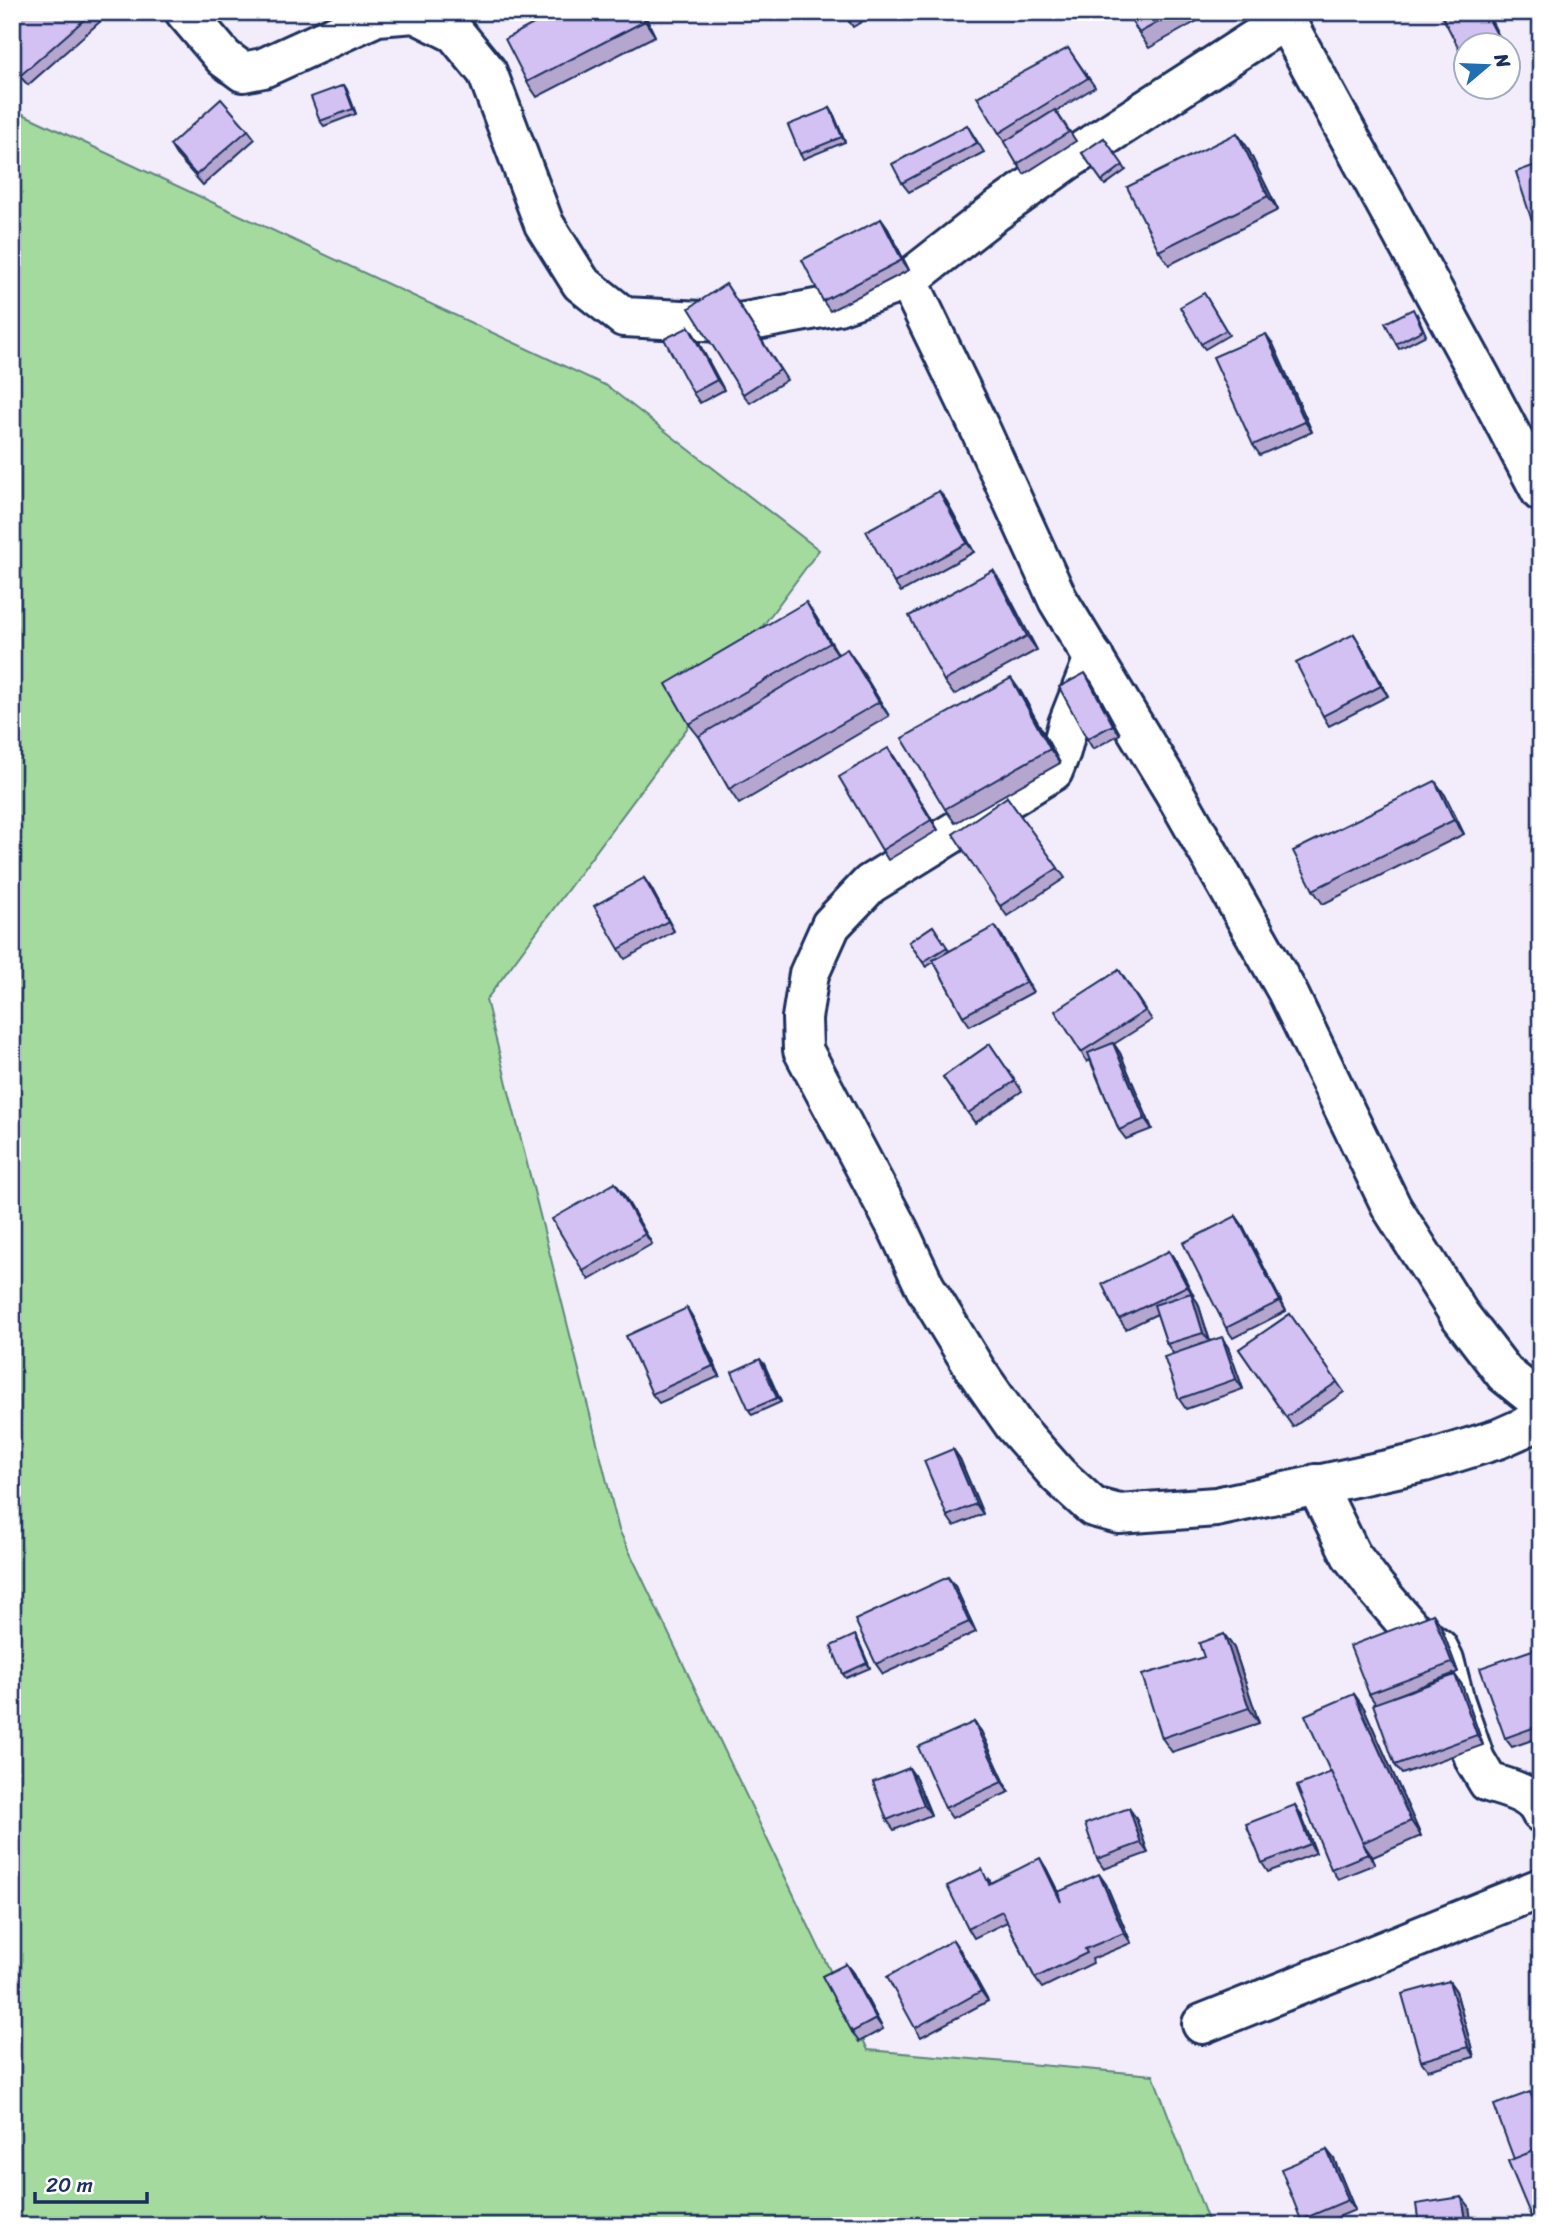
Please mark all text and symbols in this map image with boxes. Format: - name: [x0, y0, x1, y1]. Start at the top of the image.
- north arrow: [1452, 32, 1522, 102]
- text: N: [1485, 48, 1521, 73]
- scale bar: [35, 2161, 147, 2205]
- text: 20 m: [46, 2166, 93, 2204]

